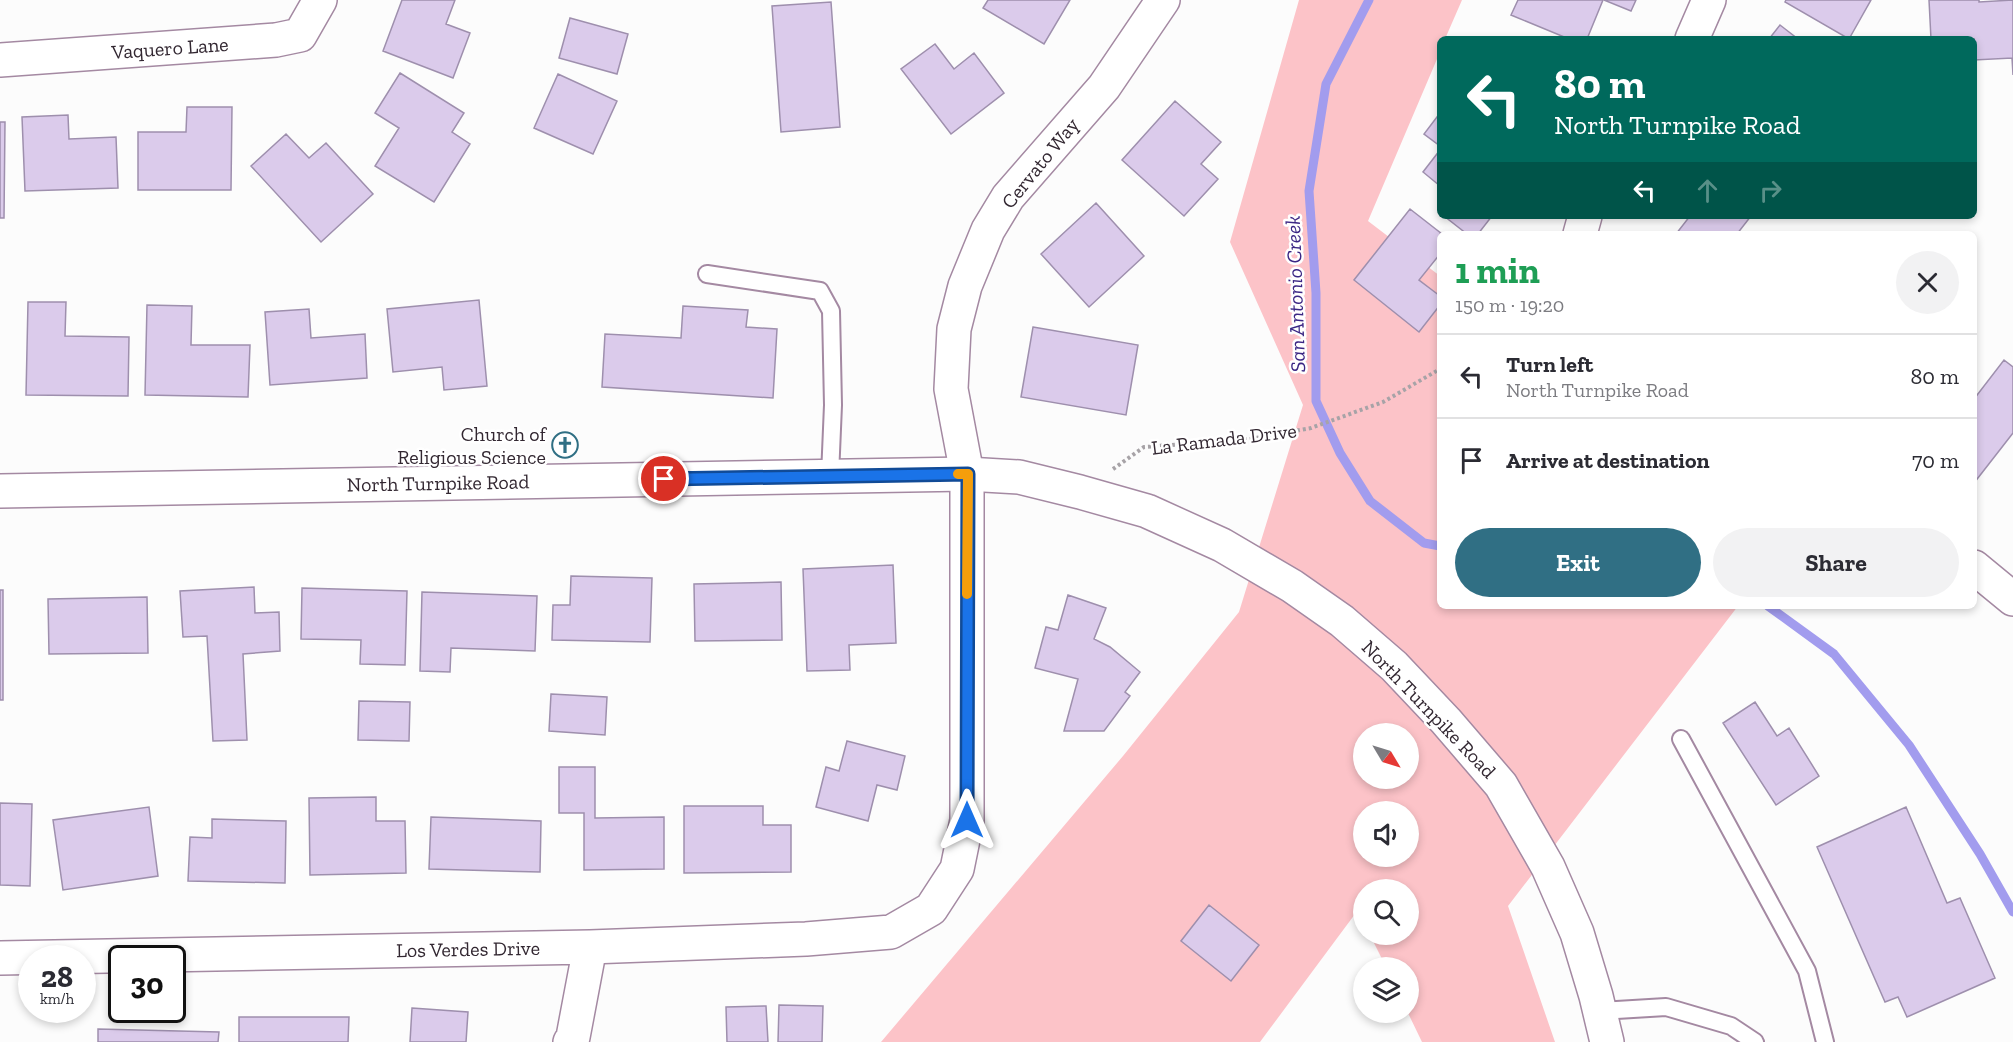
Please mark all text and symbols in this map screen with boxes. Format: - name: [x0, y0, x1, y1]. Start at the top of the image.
- street label: Vaquero Lane: [110, 32, 229, 64]
- text: 80 m: [1554, 58, 1645, 109]
- icon: left: [1455, 60, 1533, 138]
- text: North Turnpike Road: [1554, 109, 1801, 141]
- street label: Cervato Way: [996, 112, 1084, 213]
- icon: left: [1628, 174, 1661, 207]
- icon: ahead: [1691, 174, 1724, 207]
- icon: right: [1754, 174, 1787, 207]
- water label: San Antonio Creek: [1280, 215, 1310, 373]
- text: 1 min: [1455, 249, 1540, 292]
- button: close: [1896, 251, 1959, 314]
- text: 150 m · 19:20: [1455, 293, 1564, 317]
- text: Turn left: [1506, 351, 1593, 378]
- icon: left: [1455, 360, 1488, 393]
- text: 80 m: [1911, 363, 1959, 390]
- text: North Turnpike Road: [1506, 378, 1689, 402]
- street label: La Ramada Drive: [1150, 418, 1298, 460]
- place label: Church of Religious Science: [397, 422, 548, 469]
- church icon: Church of Religious Science: [550, 430, 580, 460]
- icon: arrive: [1455, 444, 1488, 477]
- text: Arrive at destination: [1506, 447, 1709, 474]
- text: 70 m: [1912, 447, 1959, 474]
- pin: [638, 453, 689, 504]
- icon: arrive: [647, 462, 680, 495]
- street label: North Turnpike Road: [346, 469, 530, 497]
- button: Exit: [1455, 528, 1701, 597]
- button: Share: [1713, 528, 1959, 597]
- street label: North Turnpike Road: [1357, 635, 1501, 783]
- north arrow: [1353, 723, 1419, 789]
- map controls: [1353, 723, 1419, 1023]
- position arrow: [935, 788, 999, 852]
- button: sound: [1353, 801, 1419, 867]
- button: search: [1353, 879, 1419, 945]
- street label: Los Verdes Drive: [396, 936, 540, 962]
- speed limit sign: 30: [108, 945, 186, 1023]
- button: layers: [1353, 957, 1419, 1023]
- text: 28: [41, 959, 73, 995]
- text: km/h: [40, 990, 74, 1008]

